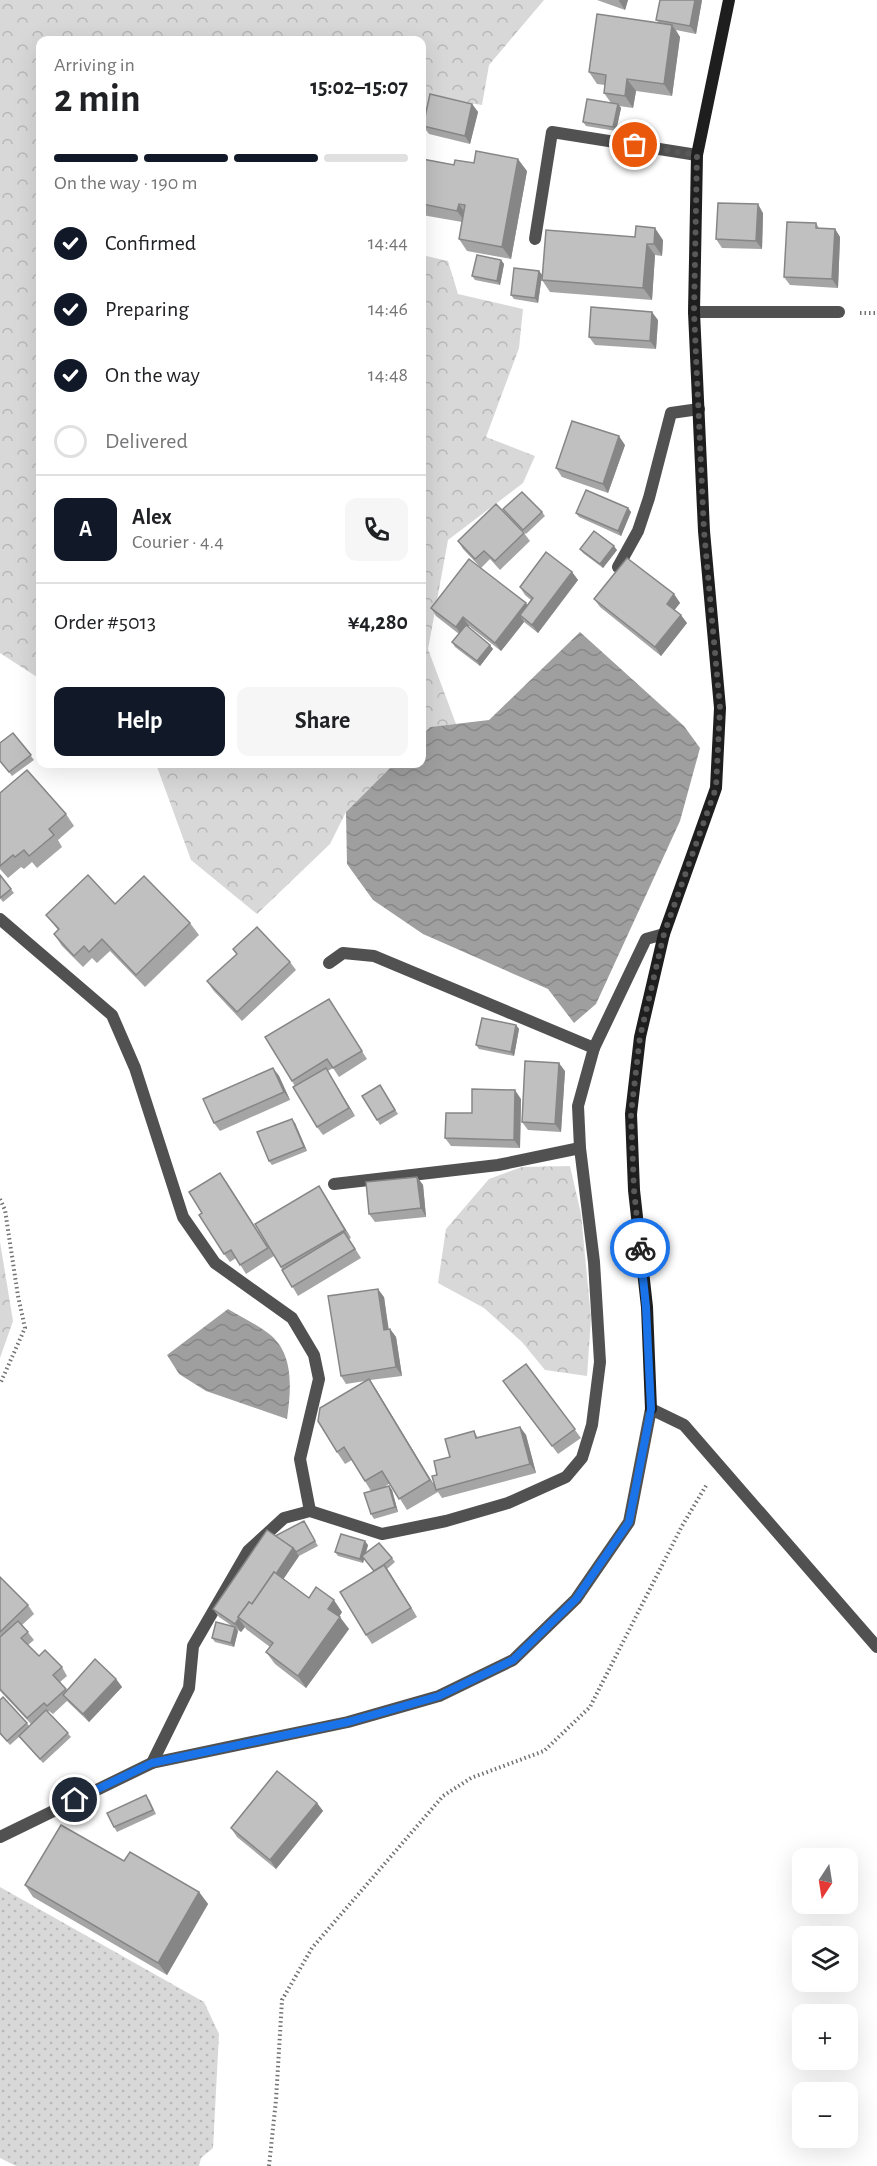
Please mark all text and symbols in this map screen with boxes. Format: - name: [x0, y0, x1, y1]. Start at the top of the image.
- text: Arriving in: [54, 55, 135, 75]
- text: 15:02–15:07: [310, 76, 408, 98]
- text: 2 min: [54, 80, 141, 119]
- pin: [609, 119, 660, 170]
- icon: bag: [618, 128, 651, 161]
- text: On the way · 190 m: [54, 173, 198, 193]
- icon: check: [54, 227, 87, 260]
- text: Confirmed: [105, 232, 196, 254]
- text: 14:44: [368, 233, 408, 253]
- icon: check: [54, 293, 87, 326]
- text: Preparing: [105, 298, 189, 320]
- text: 14:46: [368, 299, 408, 319]
- icon: check: [54, 359, 87, 392]
- text: On the way: [105, 364, 200, 386]
- text: 14:48: [368, 365, 408, 385]
- text: Delivered: [105, 430, 188, 452]
- button: phone: [345, 498, 408, 561]
- text: Alex: [132, 506, 172, 528]
- text: A: [79, 518, 92, 540]
- text: Courier · 4.4: [132, 532, 224, 552]
- text: Order #5013: [54, 611, 156, 633]
- text: ¥4,280: [348, 611, 408, 633]
- button: Help: [54, 687, 225, 756]
- button: Share: [237, 687, 408, 756]
- courier: [610, 1218, 670, 1278]
- icon: bike: [624, 1232, 657, 1265]
- pin: [49, 1774, 100, 1825]
- icon: home: [58, 1783, 91, 1816]
- north arrow: [792, 1848, 858, 1914]
- map controls: [792, 1848, 858, 2148]
- button: layers: [792, 1926, 858, 1992]
- button: +: [792, 2004, 858, 2070]
- button: −: [792, 2082, 858, 2148]

